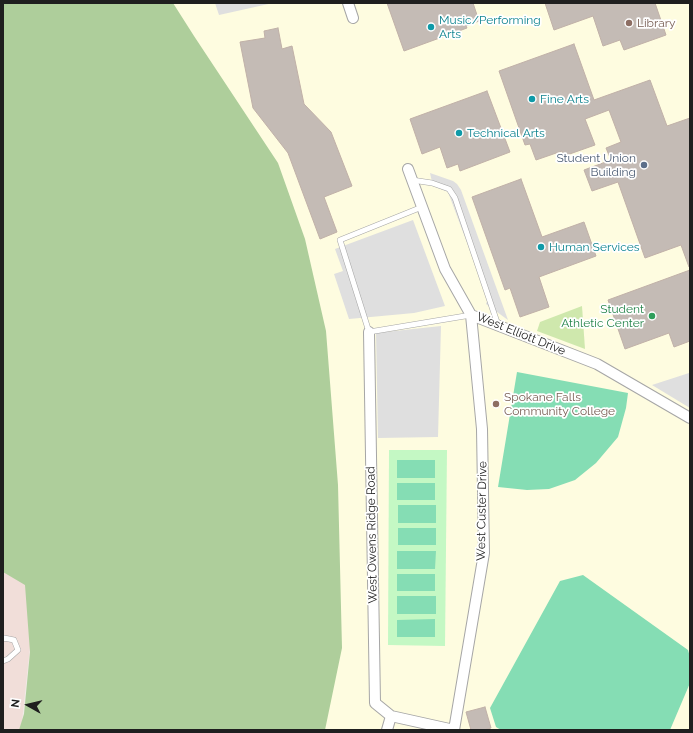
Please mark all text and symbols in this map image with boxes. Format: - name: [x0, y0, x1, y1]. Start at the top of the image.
- place label: Music/Performing Arts: [439, 13, 541, 41]
- place label: Library: [637, 16, 675, 30]
- marker: Library: [624, 18, 634, 28]
- marker: Music/Performing Arts: [426, 22, 436, 32]
- place label: Fine Arts: [540, 92, 589, 106]
- marker: Fine Arts: [527, 94, 537, 104]
- place label: Technical Arts: [467, 126, 545, 140]
- marker: Technical Arts: [454, 128, 464, 138]
- place label: Student Union Building: [556, 151, 636, 179]
- marker: Student Union Building: [639, 160, 649, 170]
- place label: Human Services: [549, 240, 640, 254]
- marker: Human Services: [536, 242, 546, 252]
- place label: Student Athletic Center: [561, 302, 644, 330]
- street label: West Elliott Drive: [474, 310, 568, 358]
- marker: Student Athletic Center: [647, 311, 657, 321]
- place label: Spokane Falls Community College: [504, 390, 615, 418]
- marker: Spokane Falls Community College: [491, 399, 501, 409]
- street label: West Custer Drive: [474, 461, 490, 561]
- street label: West Owens Ridge Road: [364, 466, 380, 604]
- north arrow: [8, 685, 48, 725]
- text: N: [9, 698, 23, 708]

